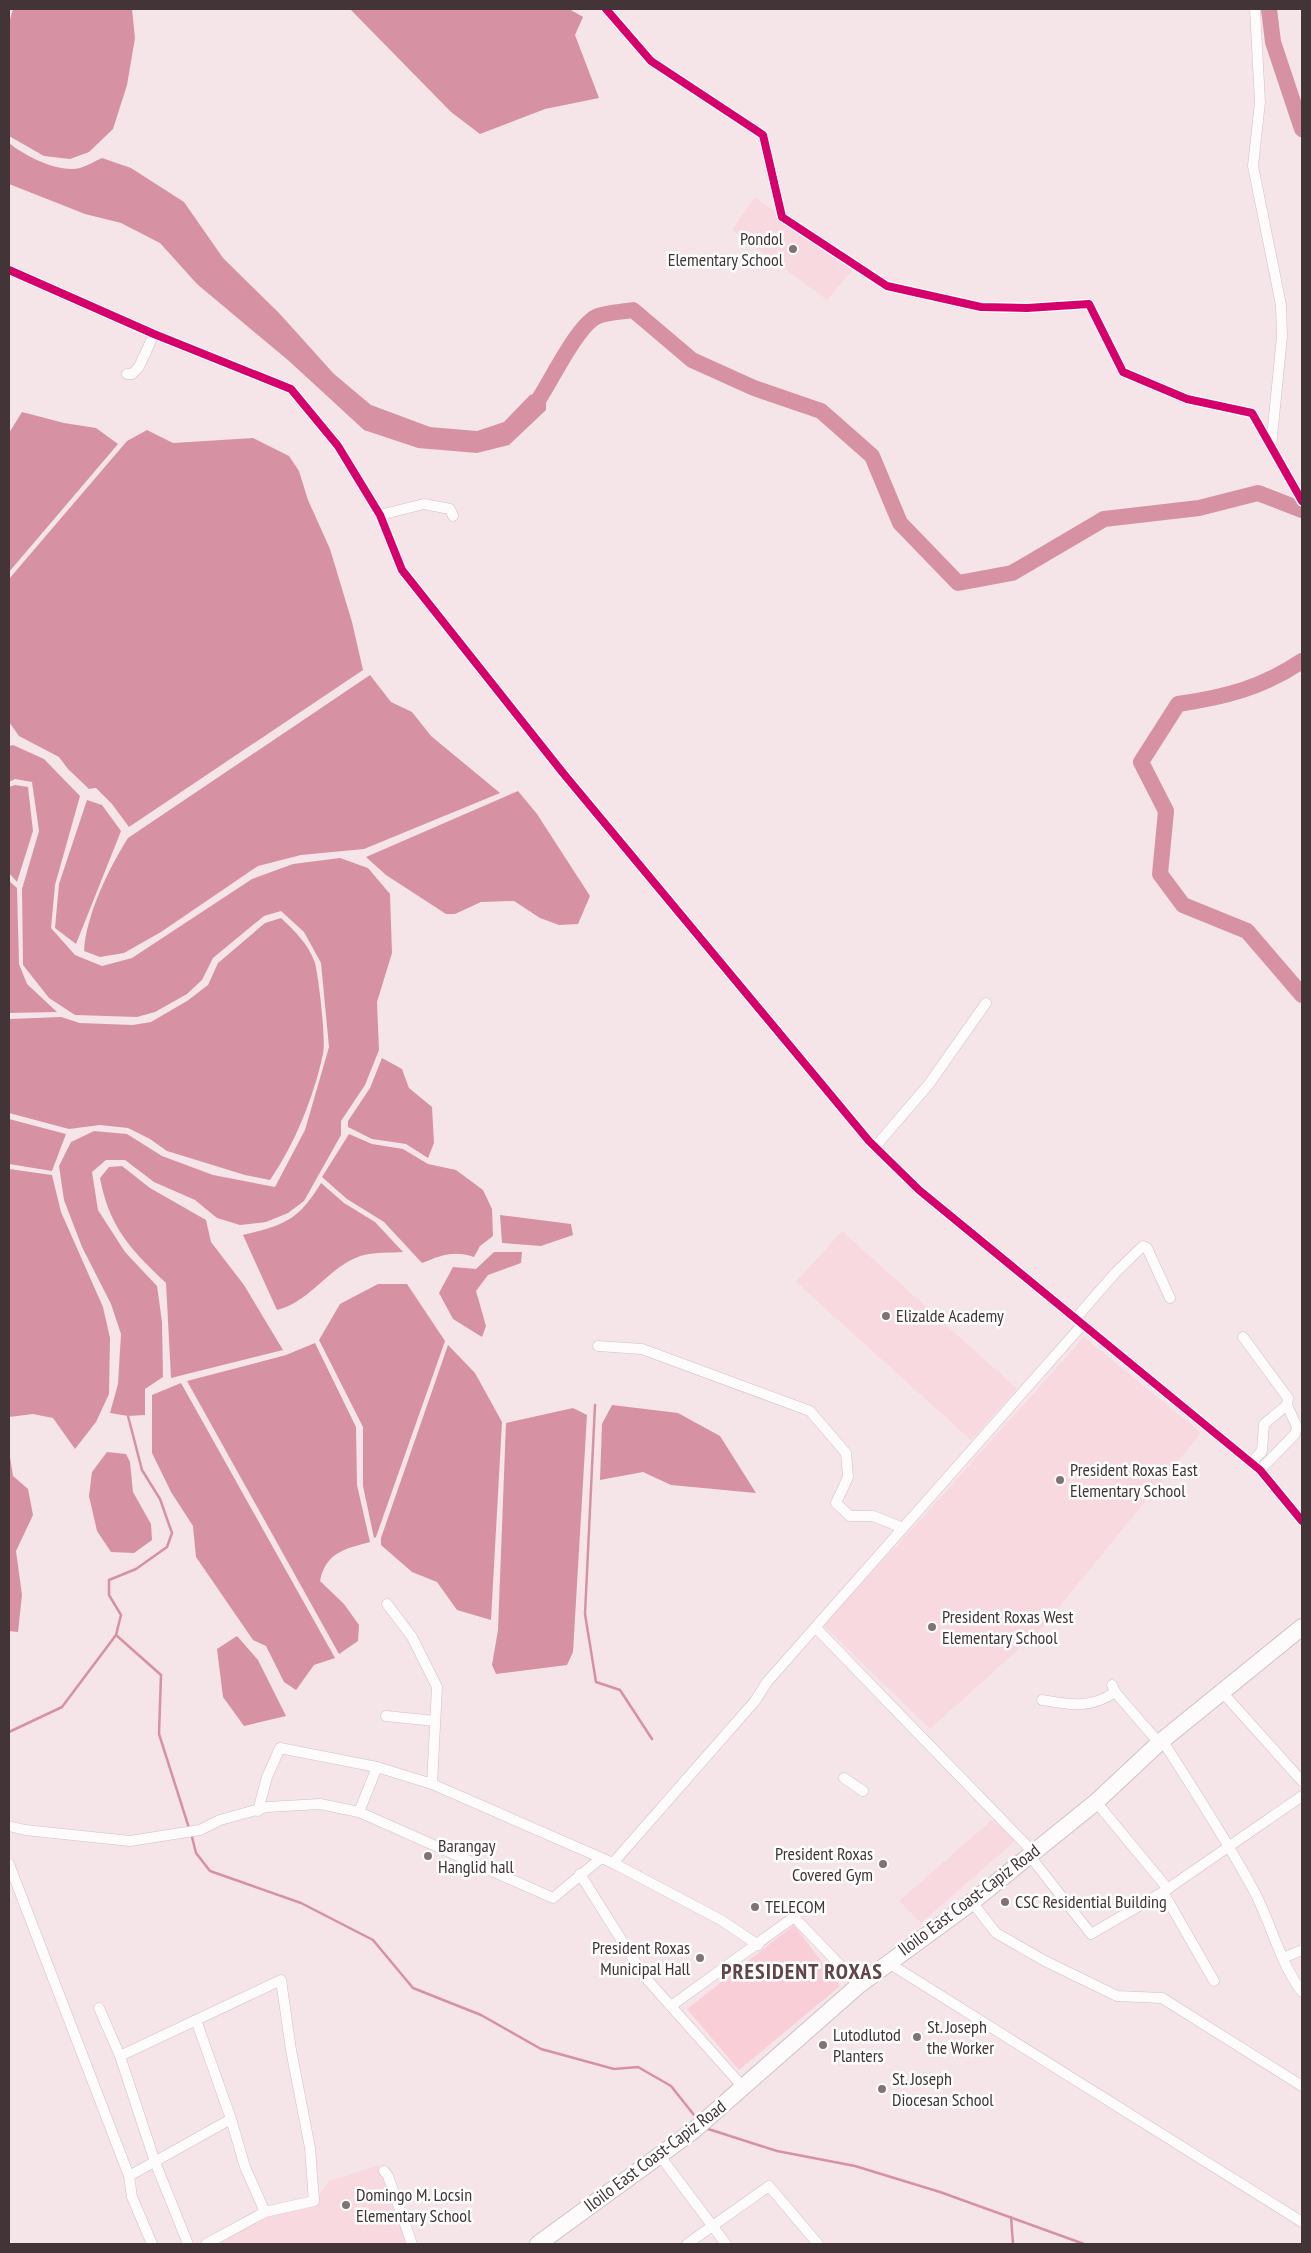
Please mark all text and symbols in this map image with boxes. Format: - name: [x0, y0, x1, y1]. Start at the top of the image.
- place label: Pondol Elementary School: [668, 227, 784, 271]
- marker: Pondol Elementary School: [787, 243, 799, 255]
- place label: Elizalde Academy: [896, 1304, 1004, 1327]
- marker: Elizalde Academy: [880, 1310, 892, 1322]
- place label: President Roxas East Elementary School: [1070, 1458, 1198, 1502]
- marker: President Roxas East Elementary School: [1054, 1474, 1066, 1486]
- place label: President Roxas West Elementary School: [942, 1605, 1073, 1649]
- marker: President Roxas West Elementary School: [926, 1621, 938, 1633]
- place label: Barangay Hanglid hall: [438, 1834, 515, 1878]
- street label: Iloilo East Coast-Capiz Road: [893, 1839, 1044, 1960]
- place label: President Roxas Covered Gym: [775, 1842, 873, 1886]
- marker: Barangay Hanglid hall: [422, 1850, 434, 1862]
- marker: President Roxas Covered Gym: [877, 1858, 889, 1870]
- place label: CSC Residential Building: [1015, 1890, 1167, 1913]
- place label: TELECOM: [765, 1895, 825, 1918]
- marker: CSC Residential Building: [999, 1896, 1011, 1908]
- marker: TELECOM: [749, 1901, 761, 1913]
- place label: President Roxas Municipal Hall: [592, 1936, 691, 1980]
- marker: President Roxas Municipal Hall: [694, 1952, 706, 1964]
- district label: PRESIDENT ROXAS: [721, 1957, 883, 1985]
- place label: St. Joseph the Worker: [927, 2015, 994, 2059]
- place label: Lutodlutod Planters: [833, 2023, 901, 2067]
- marker: St. Joseph the Worker: [911, 2031, 923, 2043]
- marker: Lutodlutod Planters: [817, 2039, 829, 2051]
- place label: St. Joseph Diocesan School: [892, 2067, 994, 2111]
- marker: St. Joseph Diocesan School: [876, 2083, 888, 2095]
- street label: Iloilo East Coast-Capiz Road: [579, 2095, 730, 2216]
- place label: Domingo M. Locsin Elementary School: [356, 2183, 472, 2227]
- marker: Domingo M. Locsin Elementary School: [340, 2199, 352, 2211]

